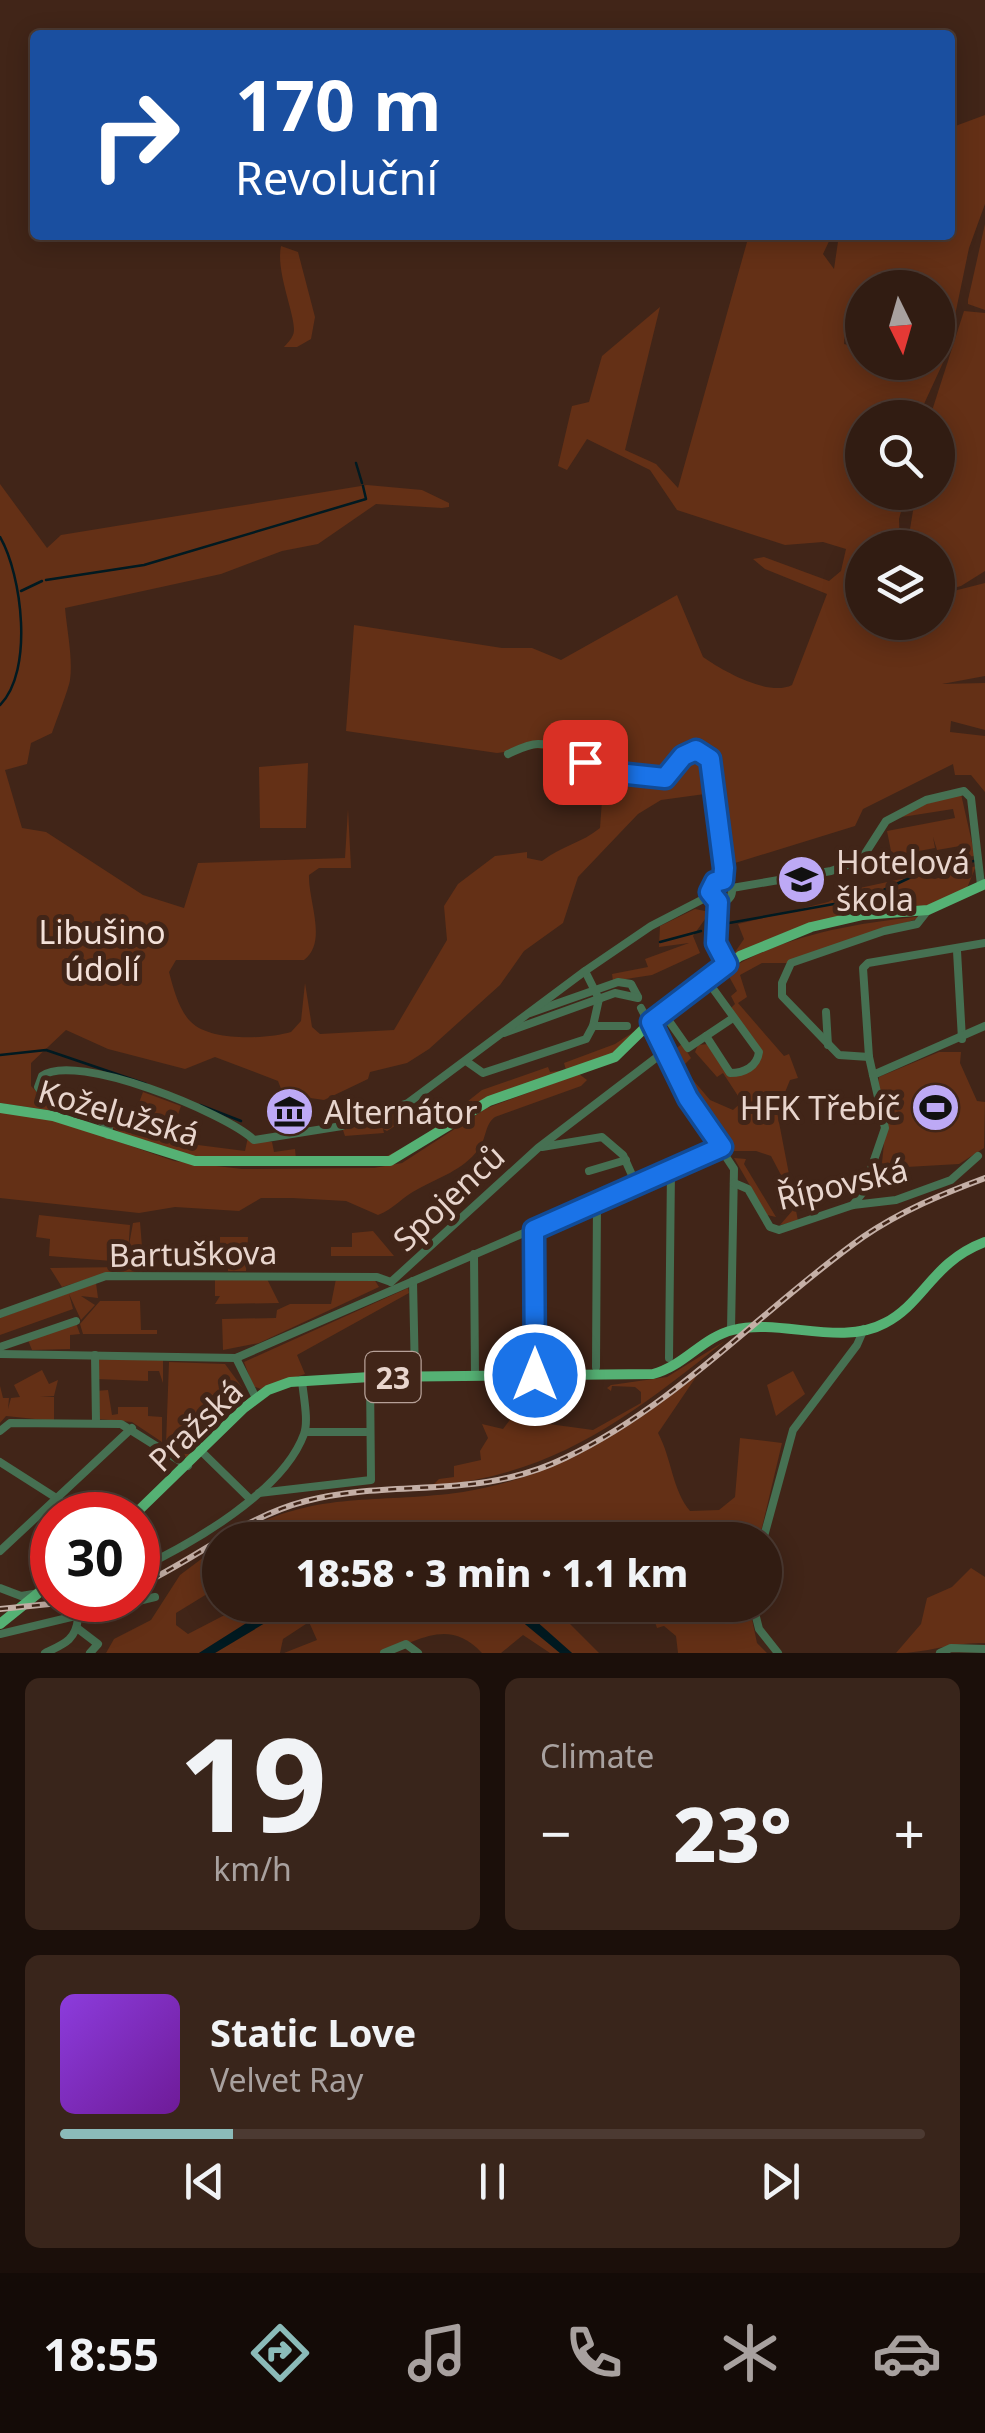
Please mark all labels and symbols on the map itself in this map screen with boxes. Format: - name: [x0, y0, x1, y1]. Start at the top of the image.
- north arrow: [845, 270, 955, 380]
- pin: [543, 720, 628, 805]
- place label: Hotelová škola: [836, 840, 970, 920]
- school or university icon: Hotelová škola: [775, 853, 827, 905]
- park label: Libušino údolí: [38, 910, 166, 990]
- street label: Koželužská: [34, 1069, 204, 1155]
- sports icon: HFK Třebíč: [909, 1081, 961, 1133]
- museum icon: Alternátor: [263, 1085, 315, 1137]
- place label: HFK Třebíč: [740, 1086, 900, 1129]
- place label: Alternátor: [324, 1090, 477, 1133]
- street label: Spojenců: [383, 1134, 513, 1260]
- street label: Řípovská: [772, 1147, 912, 1219]
- street label: Bartuškova: [108, 1230, 278, 1276]
- position arrow: [483, 1323, 587, 1427]
- road number: 23: [366, 1352, 420, 1402]
- street label: Pražská: [139, 1369, 251, 1481]
- speed limit sign: 30: [30, 1492, 160, 1622]

